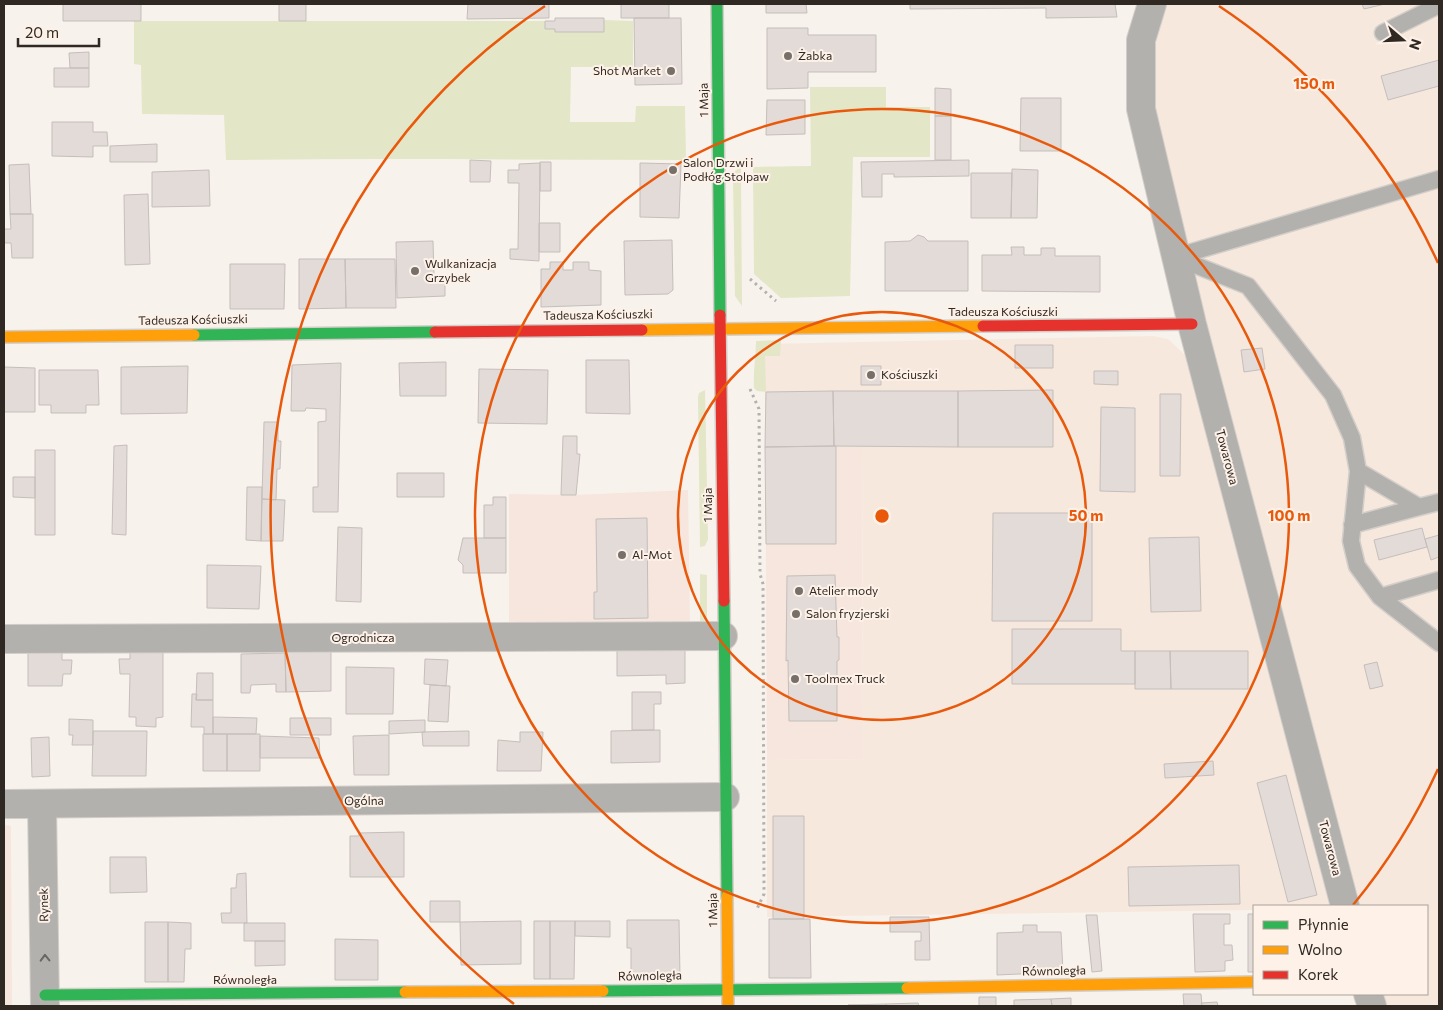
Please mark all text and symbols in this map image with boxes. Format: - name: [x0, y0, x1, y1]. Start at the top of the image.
- scale bar: [18, 15, 99, 47]
- north arrow: [1378, 15, 1428, 65]
- text: 20 m: [25, 23, 59, 41]
- text: N: [1406, 37, 1426, 52]
- place label: Żabka: [798, 48, 832, 62]
- marker: Żabka: [782, 50, 794, 62]
- place label: Shot Market: [593, 63, 661, 77]
- marker: Shot Market: [665, 65, 677, 77]
- text: 150 m: [1293, 74, 1335, 92]
- street label: 1 Maja: [696, 83, 710, 117]
- place label: Salon Drzwi i Podłóg Stolpaw: [683, 155, 769, 183]
- marker: Salon Drzwi i Podłóg Stolpaw: [667, 164, 679, 176]
- place label: Wulkanizacja Grzybek: [425, 256, 497, 284]
- marker: Wulkanizacja Grzybek: [409, 265, 421, 277]
- street label: Tadeusza Kościuszki: [948, 304, 1058, 318]
- street label: Tadeusza Kościuszki: [543, 306, 653, 322]
- street label: Tadeusza Kościuszki: [138, 311, 248, 327]
- place label: Kościuszki: [881, 367, 938, 381]
- marker: Kościuszki: [865, 369, 877, 381]
- street label: Towarowa: [1214, 427, 1242, 486]
- street label: 1 Maja: [700, 488, 714, 522]
- text: 50 m: [1069, 506, 1103, 524]
- text: 100 m: [1268, 506, 1310, 524]
- centre of rings: [873, 507, 891, 525]
- place label: Al-Mot: [632, 547, 672, 561]
- marker: Al-Mot: [616, 549, 628, 561]
- place label: Atelier mody: [809, 583, 878, 597]
- marker: Atelier mody: [793, 585, 805, 597]
- place label: Salon fryzjerski: [806, 606, 889, 620]
- marker: Salon fryzjerski: [790, 608, 802, 620]
- street label: Ogrodnicza: [331, 630, 395, 644]
- place label: Toolmex Truck: [805, 671, 886, 685]
- marker: Toolmex Truck: [789, 673, 801, 685]
- street label: Ogólna: [344, 793, 384, 807]
- street label: Towarowa: [1317, 818, 1345, 877]
- street label: Rynek: [36, 887, 50, 922]
- street label: 1 Maja: [705, 893, 719, 927]
- legend: [1253, 905, 1428, 995]
- text: Płynnie: [1298, 915, 1349, 933]
- text: Wolno: [1298, 940, 1343, 958]
- one-way arrow: [40, 953, 50, 961]
- street label: Równoległa: [1022, 962, 1086, 978]
- text: Korek: [1298, 965, 1338, 983]
- street label: Równoległa: [618, 967, 682, 983]
- street label: Równoległa: [213, 972, 277, 986]

